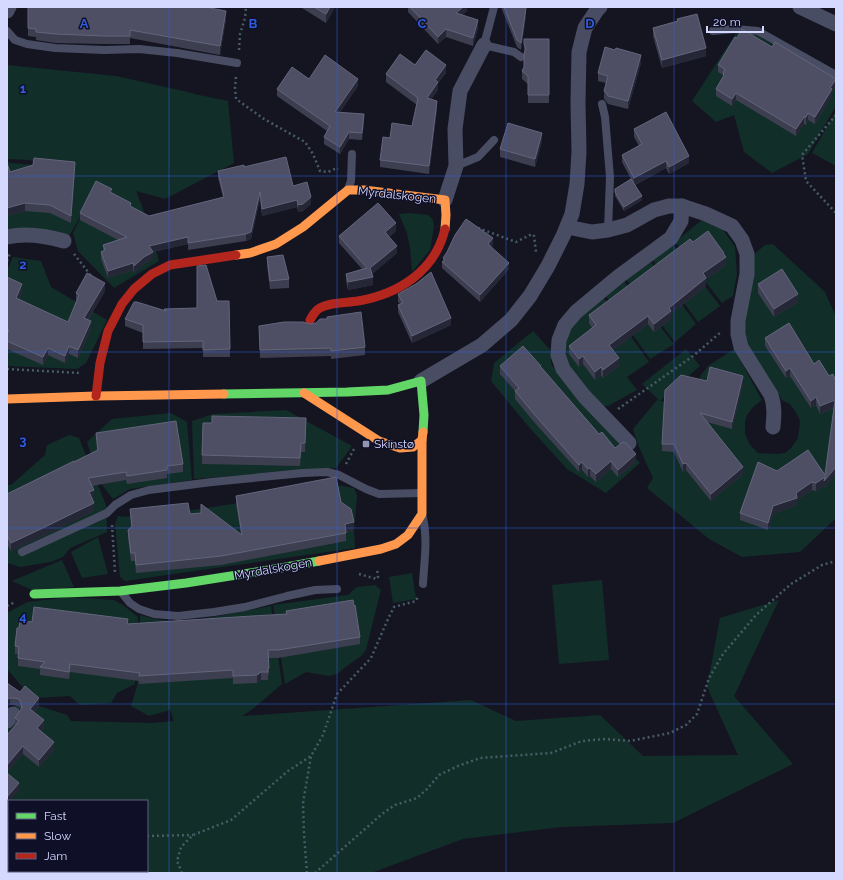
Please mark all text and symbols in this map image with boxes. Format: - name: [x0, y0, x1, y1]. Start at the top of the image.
- scale bar: [707, 8, 763, 34]
- text: 20 m: [713, 15, 741, 29]
- text: A: [80, 16, 89, 31]
- text: B: [249, 16, 258, 31]
- text: C: [418, 16, 427, 31]
- text: D: [585, 16, 595, 31]
- text: 1: [20, 81, 27, 96]
- street label: Myrdalskogen: [357, 184, 437, 206]
- text: 2: [19, 257, 27, 272]
- text: 3: [19, 433, 27, 448]
- place label: Skinstø: [374, 437, 414, 451]
- marker: Skinstø: [361, 439, 371, 449]
- street label: Myrdalskogen: [233, 555, 313, 583]
- text: 4: [19, 609, 27, 624]
- legend: [8, 800, 148, 872]
- text: Fast: [44, 809, 67, 823]
- text: Slow: [44, 829, 71, 843]
- text: Jam: [44, 849, 67, 863]

